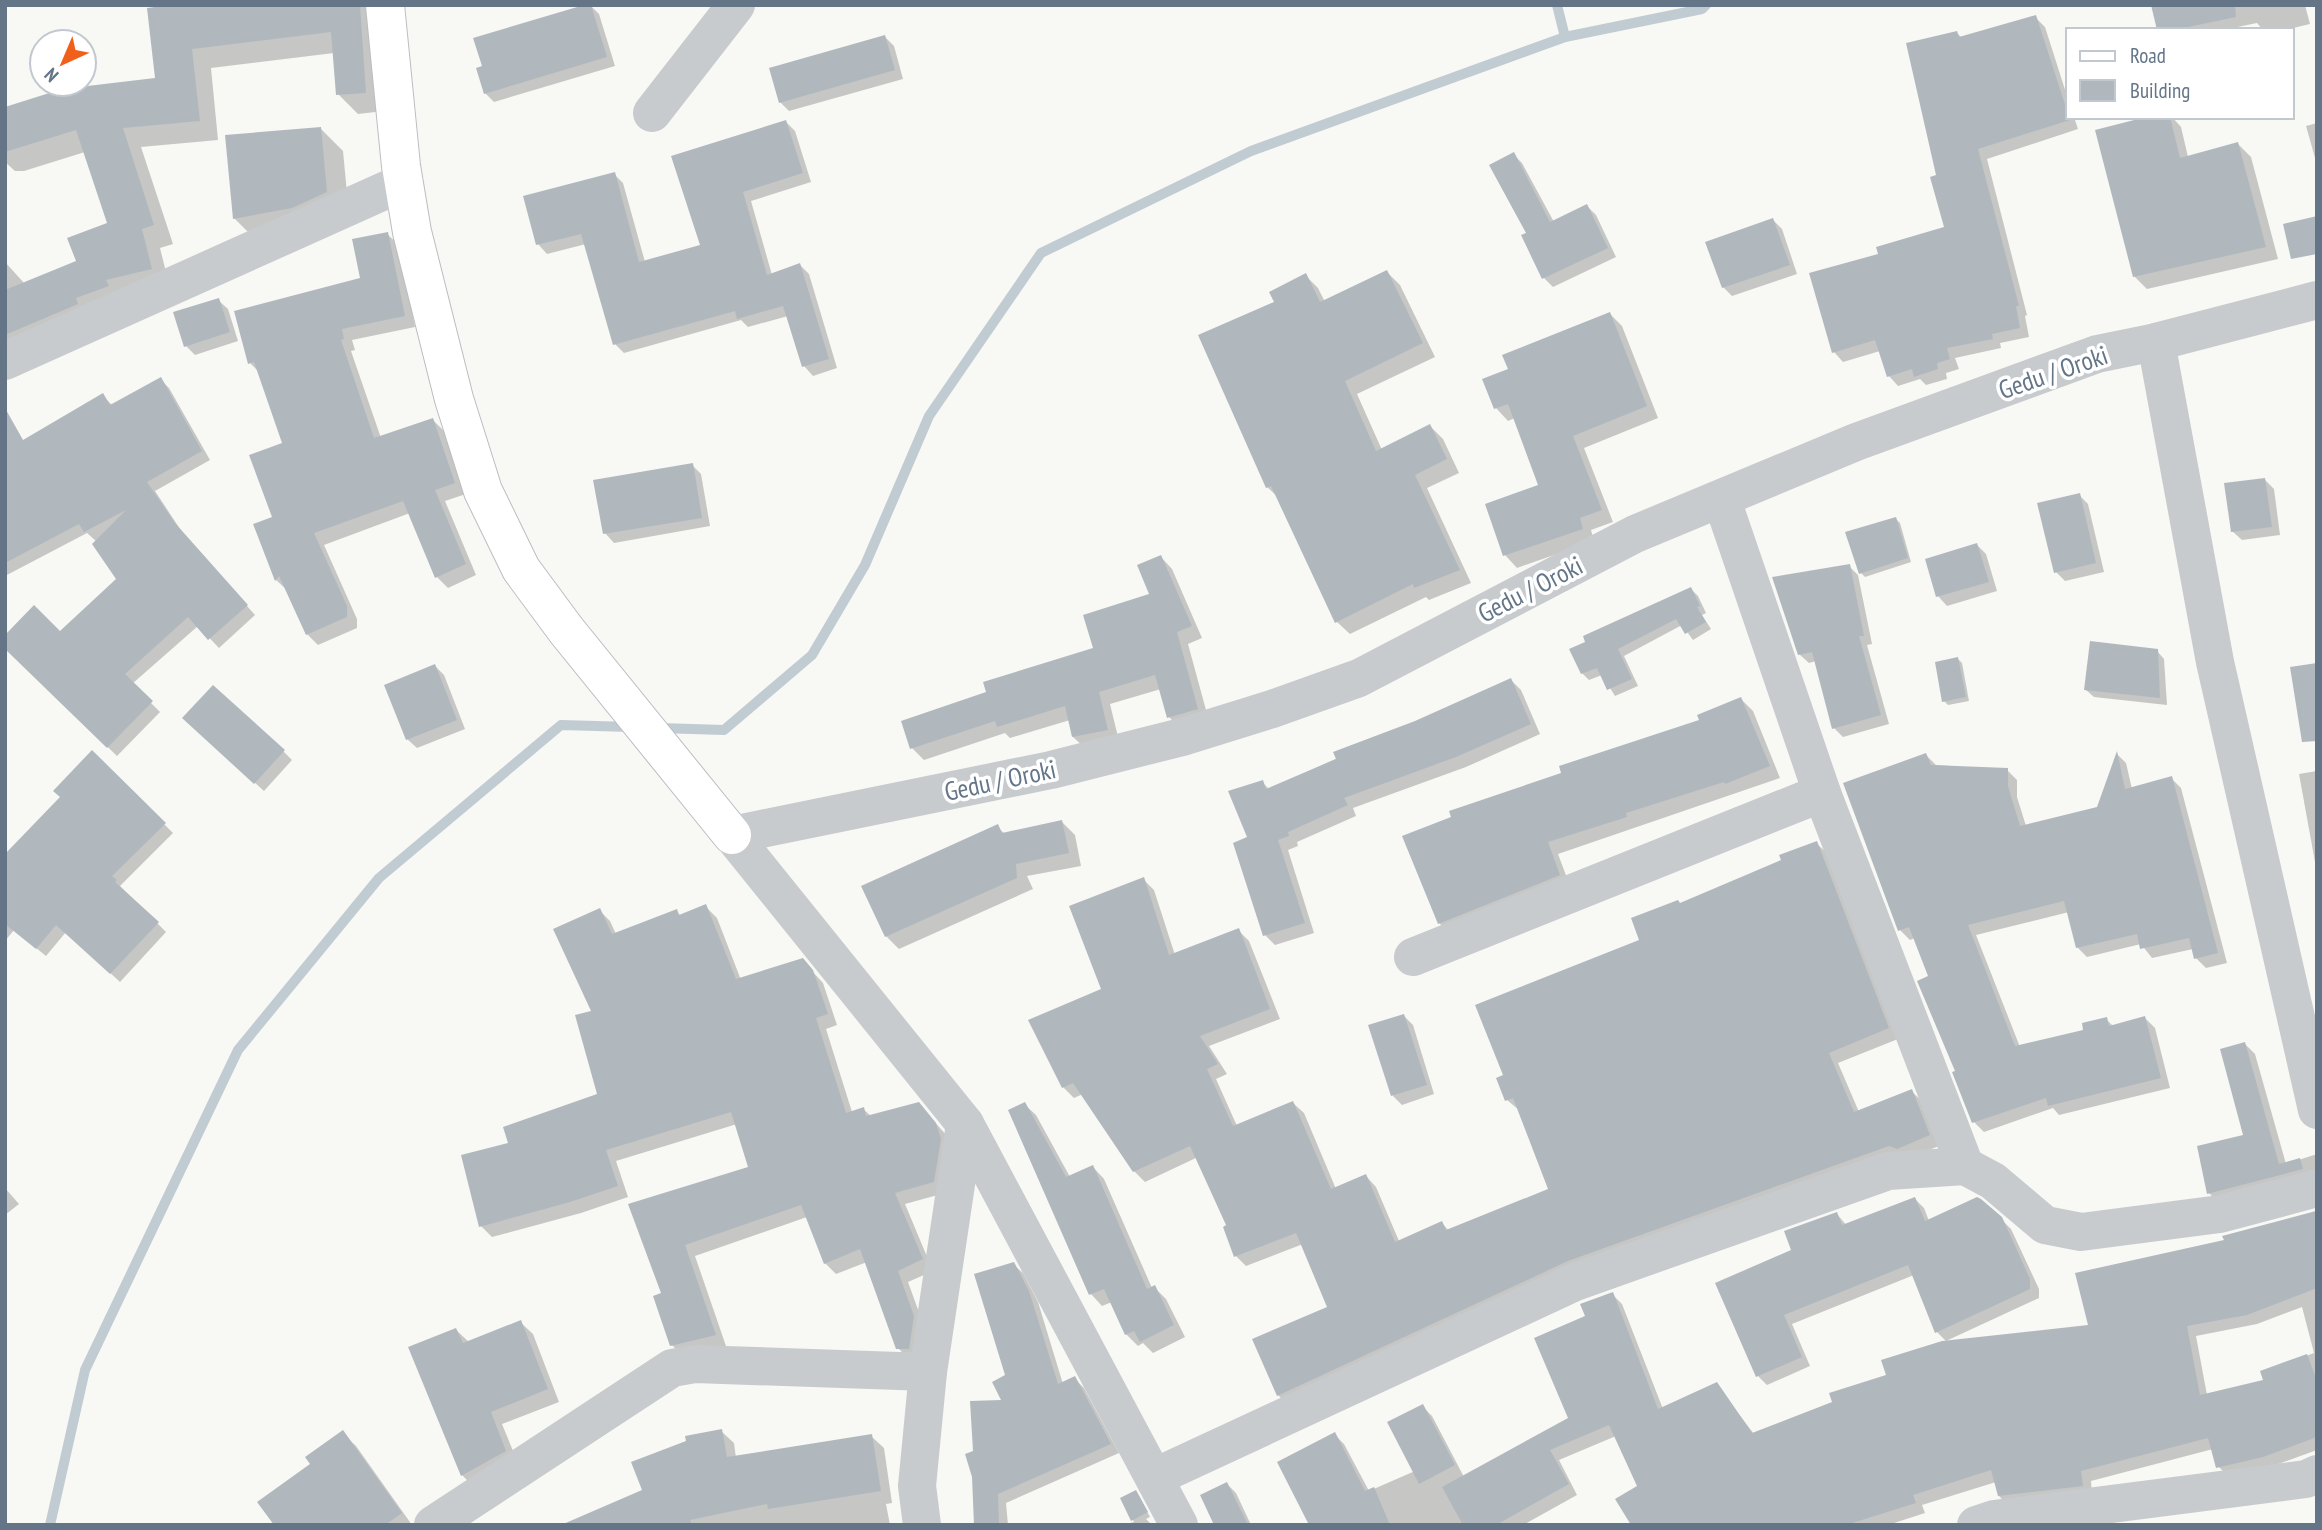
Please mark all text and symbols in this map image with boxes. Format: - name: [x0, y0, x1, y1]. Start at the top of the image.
- north arrow: [28, 28, 98, 98]
- legend: [2066, 28, 2294, 119]
- text: Road: [2130, 42, 2166, 69]
- text: N: [39, 63, 63, 87]
- text: Building: [2130, 77, 2190, 104]
- street label: Gedu / Oroki: [1994, 338, 2112, 406]
- street label: Gedu / Oroki: [1472, 549, 1588, 629]
- street label: Gedu / Oroki: [941, 752, 1059, 808]

